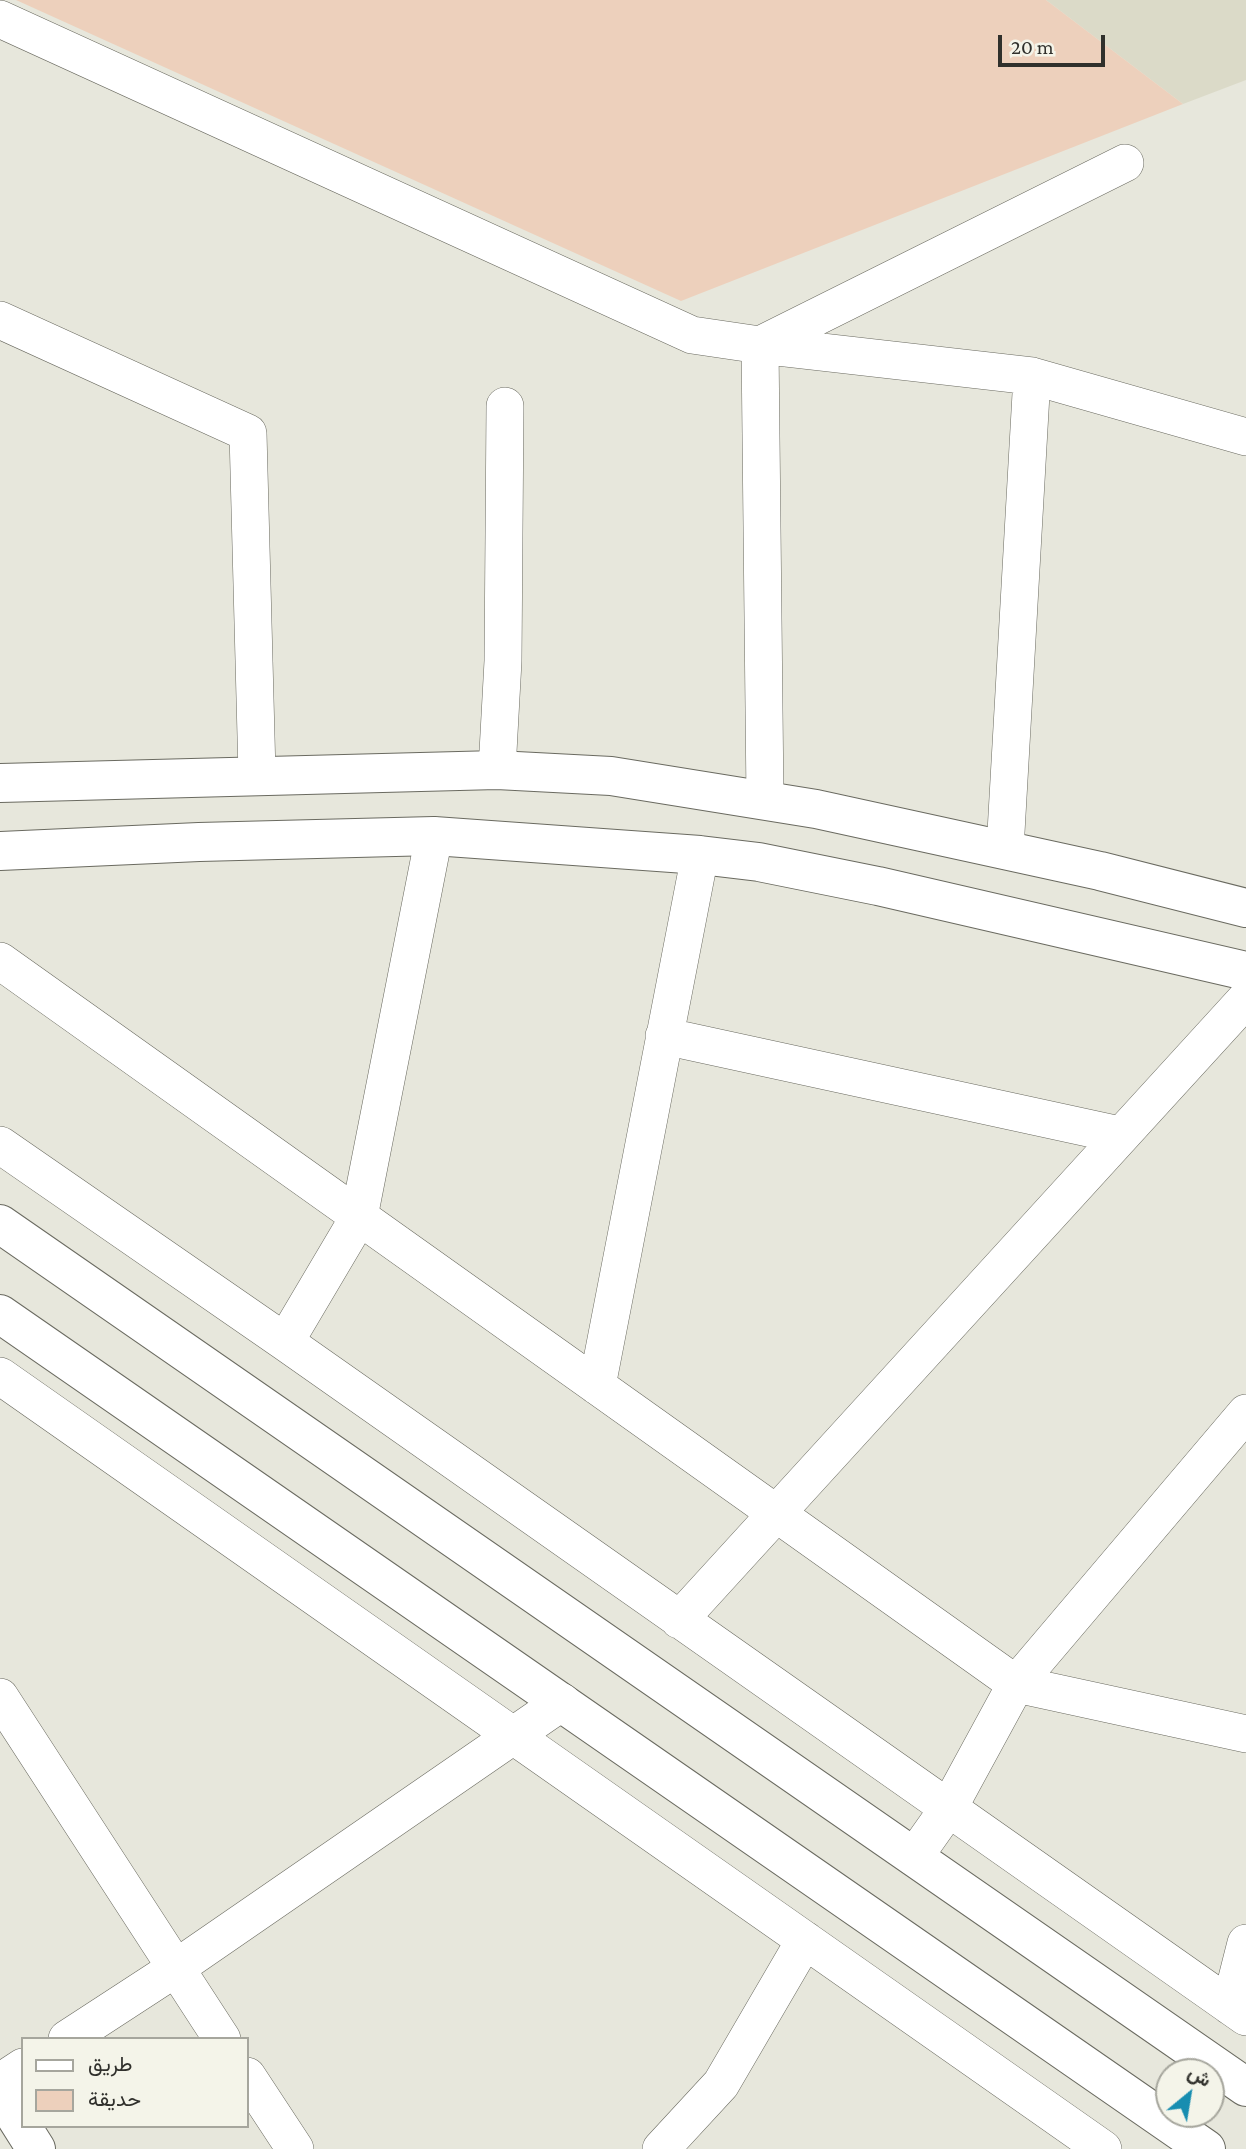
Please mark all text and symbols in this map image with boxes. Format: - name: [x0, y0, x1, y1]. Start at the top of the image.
- scale bar: [1001, 21, 1108, 65]
- text: 20 m: [1011, 35, 1054, 59]
- legend: [21, 2037, 248, 2128]
- text: طريق: [88, 2052, 133, 2076]
- north arrow: [1155, 2058, 1225, 2128]
- text: ش: [1185, 2061, 1215, 2091]
- text: حديقة: [88, 2087, 141, 2111]

